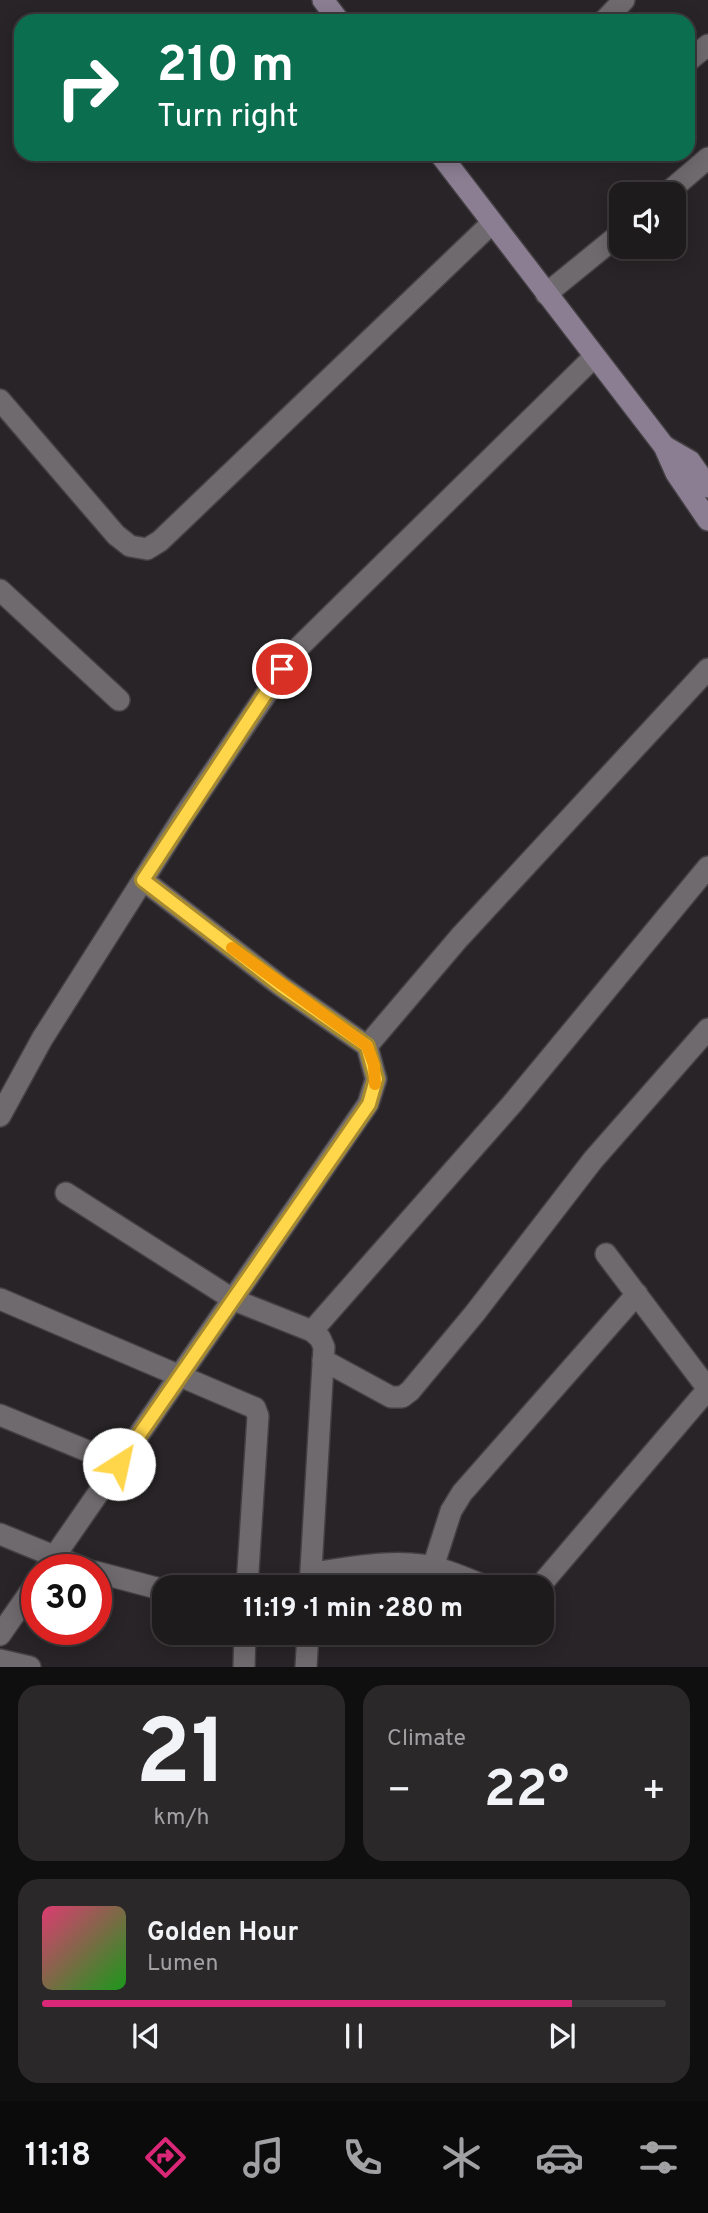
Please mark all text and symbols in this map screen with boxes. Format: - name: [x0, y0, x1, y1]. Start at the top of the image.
- text: 210 m: [157, 37, 294, 99]
- icon: right: [42, 42, 133, 133]
- text: Turn right: [157, 98, 299, 138]
- map controls: [609, 182, 686, 259]
- button: sound: [609, 182, 686, 259]
- pin: [252, 639, 312, 699]
- icon: arrive: [263, 650, 301, 688]
- position arrow: [82, 1427, 156, 1501]
- speed limit sign: 30: [21, 1554, 112, 1645]
- text: 11:19 · 1 min · 280 m: [243, 1593, 463, 1626]
- text: 21: [135, 1701, 228, 1816]
- text: Climate: [387, 1725, 466, 1754]
- text: 22°: [484, 1759, 569, 1825]
- text: −: [387, 1768, 412, 1817]
- text: +: [641, 1768, 666, 1817]
- text: km/h: [154, 1804, 209, 1833]
- text: Golden Hour: [147, 1917, 298, 1950]
- text: Lumen: [147, 1950, 218, 1979]
- icon: previous: [127, 2017, 165, 2055]
- icon: pause: [335, 2017, 373, 2055]
- icon: next: [543, 2017, 581, 2055]
- icon: directions: [141, 2133, 190, 2182]
- icon: music: [239, 2133, 288, 2182]
- icon: phone: [338, 2133, 387, 2182]
- icon: climate: [437, 2133, 486, 2182]
- icon: car: [535, 2133, 584, 2182]
- icon: filters: [634, 2133, 683, 2182]
- text: 11:18: [25, 2137, 91, 2177]

